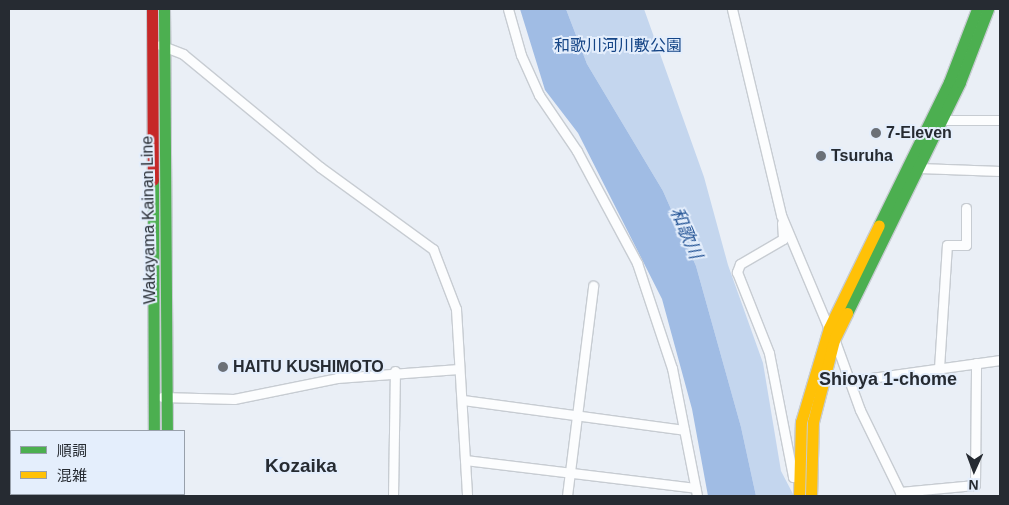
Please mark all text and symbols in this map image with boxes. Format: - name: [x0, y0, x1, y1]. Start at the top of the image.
- park label: 和歌川河川敷公園: [554, 36, 682, 56]
- place label: 7-Eleven: [886, 123, 952, 143]
- marker: 7-Eleven: [870, 127, 882, 139]
- street label: Wakayama Kainan Line: [138, 136, 160, 304]
- place label: Tsuruha: [831, 146, 893, 166]
- marker: Tsuruha: [815, 150, 827, 162]
- water label: 和歌川: [666, 204, 706, 262]
- place label: HAITU KUSHIMOTO: [233, 357, 384, 377]
- marker: HAITU KUSHIMOTO: [217, 361, 229, 373]
- district label: Shioya 1-chome: [819, 368, 957, 390]
- legend: [10, 430, 185, 495]
- text: 順調: [57, 442, 87, 459]
- north arrow: [949, 445, 999, 495]
- district label: Kozaika: [265, 455, 337, 477]
- text: 混雑: [57, 467, 87, 484]
- text: N: [968, 477, 979, 493]

